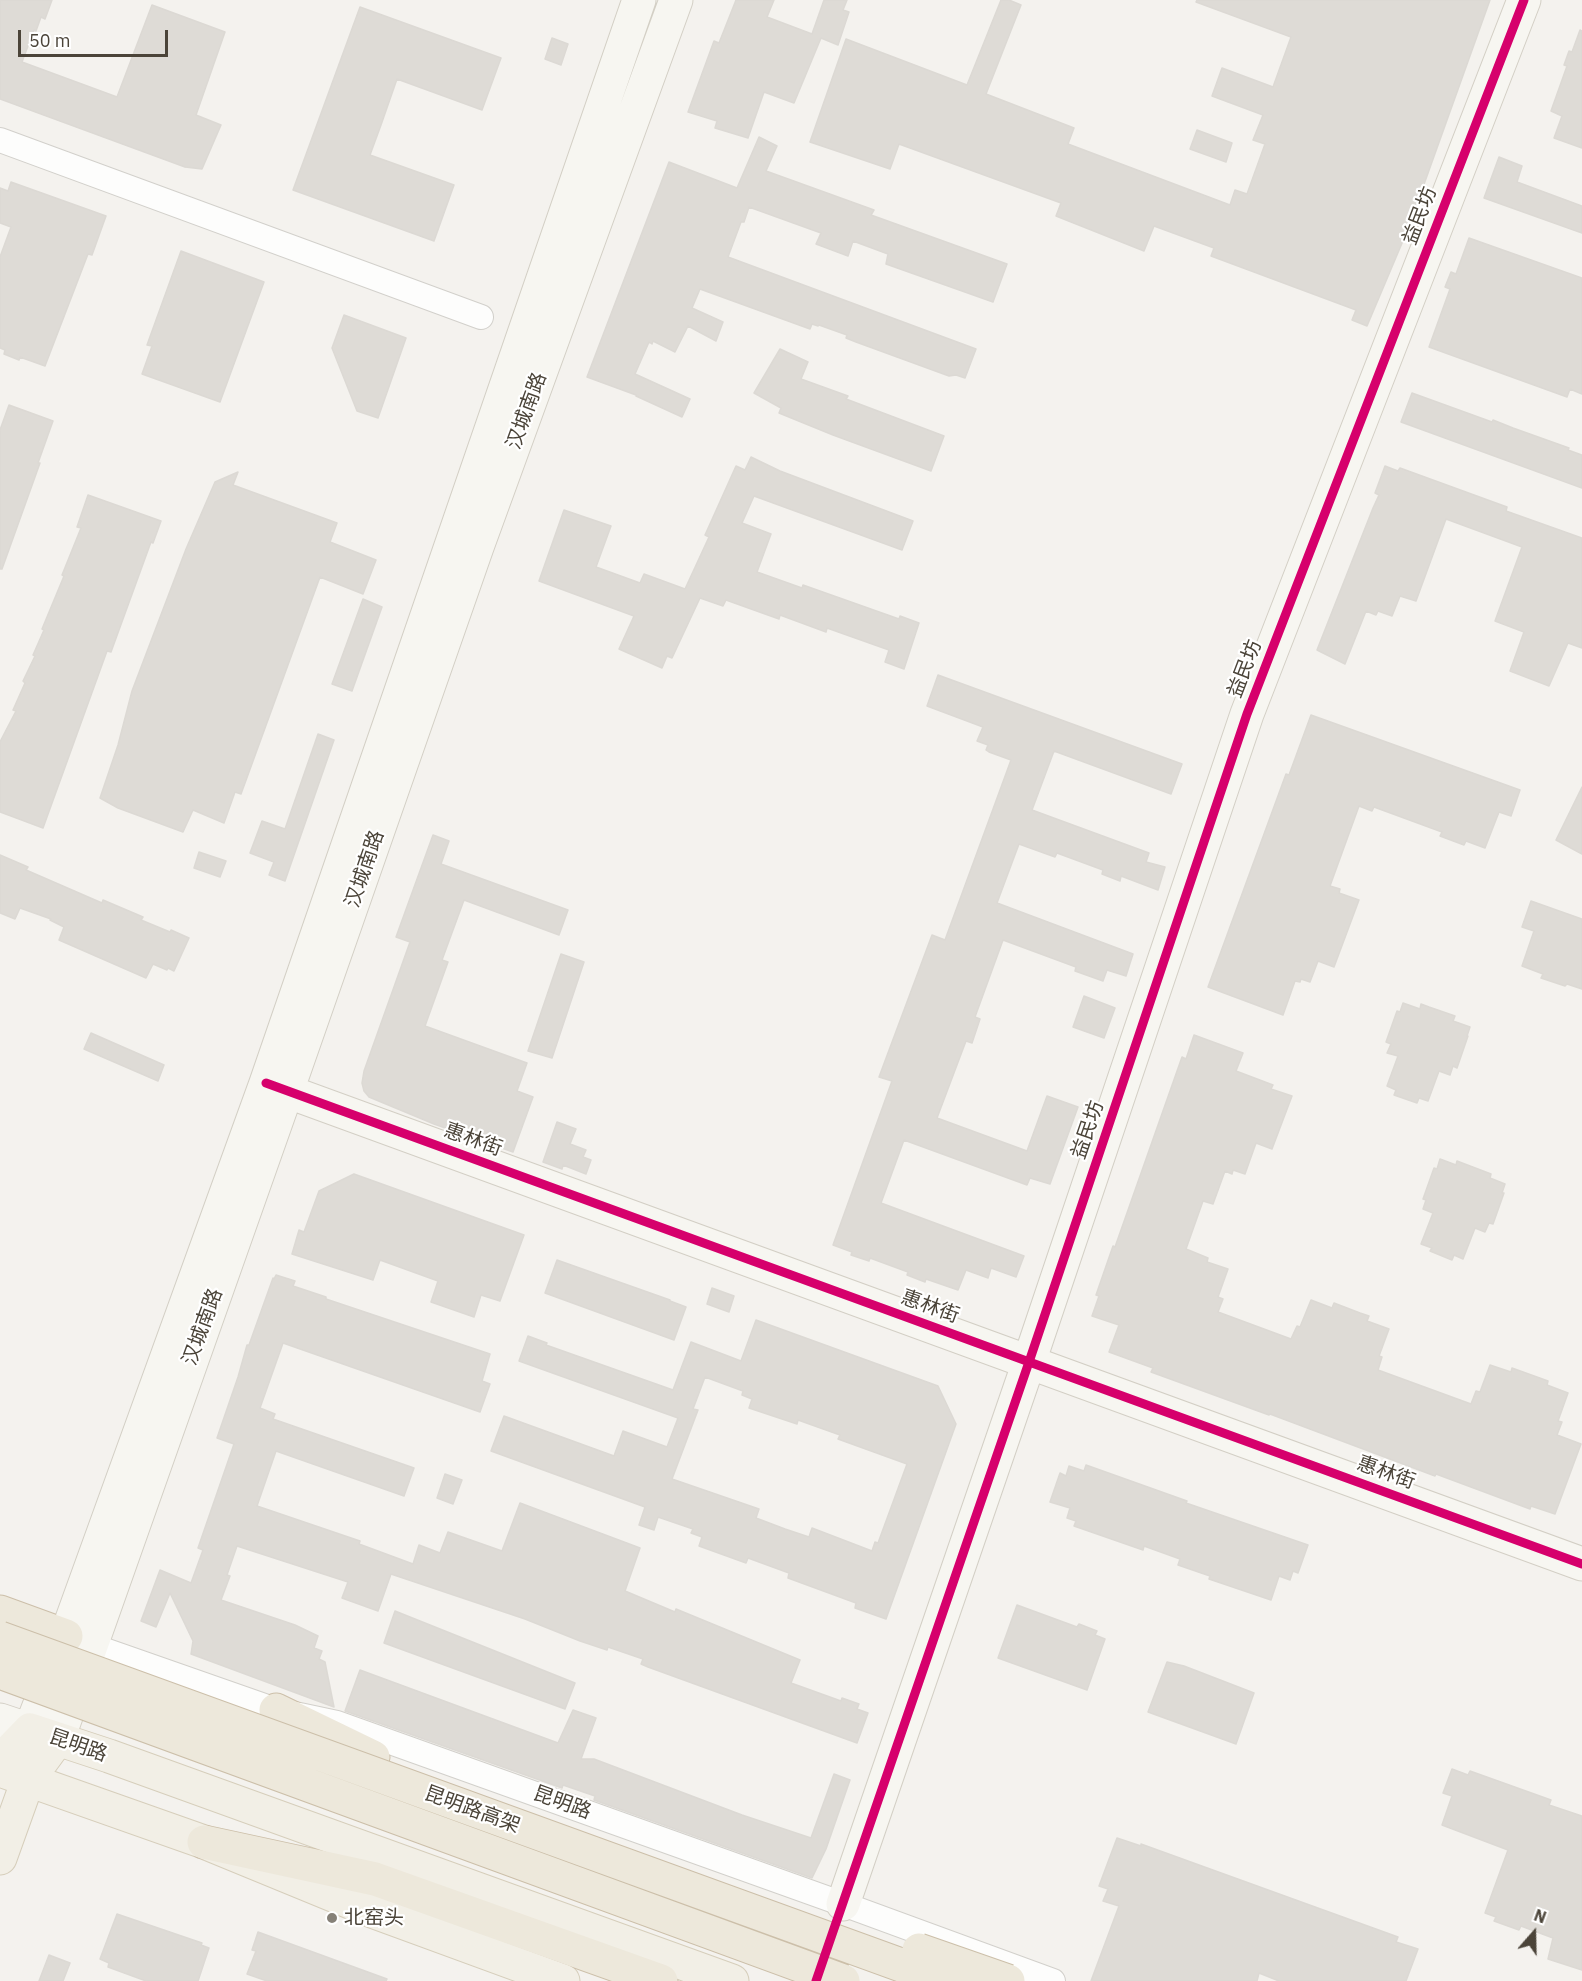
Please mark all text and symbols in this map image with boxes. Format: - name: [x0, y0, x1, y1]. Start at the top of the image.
- scale bar: [21, 18, 171, 56]
- text: 50 m: [29, 29, 71, 52]
- street label: 益民坊: [1398, 184, 1442, 248]
- street label: 汉城南路: [502, 369, 552, 453]
- street label: 益民坊: [1223, 637, 1267, 701]
- street label: 汉城南路: [341, 827, 389, 911]
- street label: 益民坊: [1067, 1098, 1109, 1162]
- street label: 惠林街: [441, 1118, 505, 1162]
- street label: 汉城南路: [178, 1285, 228, 1369]
- street label: 惠林街: [898, 1285, 962, 1329]
- street label: 惠林街: [1354, 1451, 1418, 1495]
- street label: 昆明路: [46, 1725, 110, 1767]
- street label: 昆明路: [530, 1781, 594, 1825]
- street label: 昆明路高架: [421, 1782, 523, 1838]
- north arrow: [1504, 1903, 1564, 1963]
- text: N: [1531, 1905, 1549, 1927]
- place label: 北窑头: [344, 1906, 404, 1930]
- marker: 北窑头: [325, 1911, 339, 1925]

